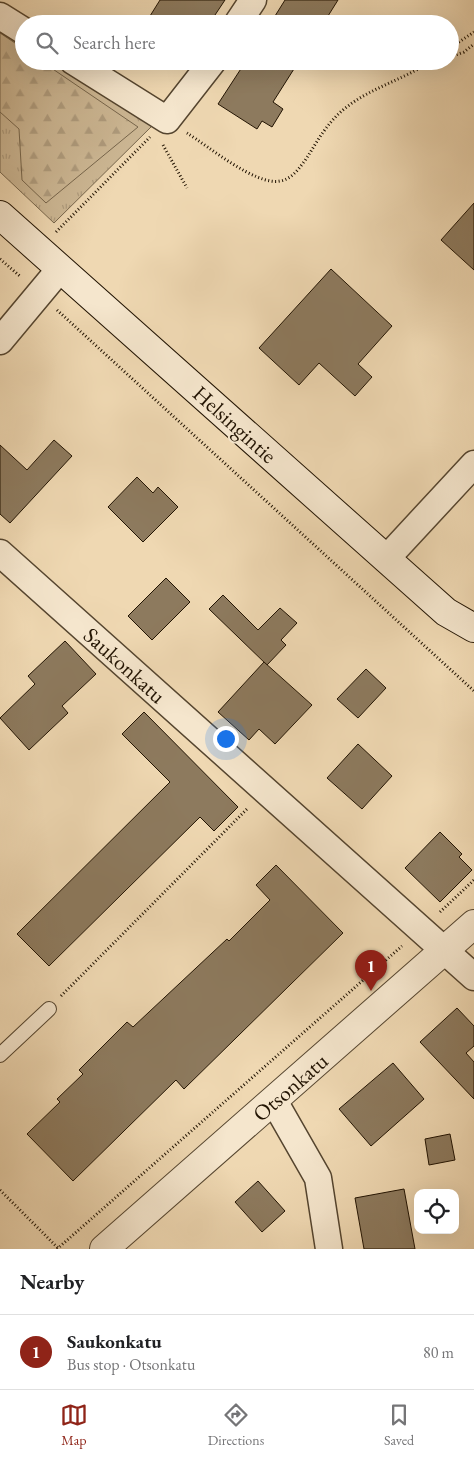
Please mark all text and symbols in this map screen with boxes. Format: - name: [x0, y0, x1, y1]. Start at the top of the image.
- search box: [15, 15, 459, 70]
- icon: search: [33, 29, 61, 57]
- text: Search here: [73, 30, 155, 55]
- street label: Helsingintie: [187, 379, 283, 470]
- street label: Saukonkatu: [77, 621, 172, 710]
- your location: [213, 726, 239, 752]
- pin: 1: [355, 950, 387, 991]
- street label: Otsonkatu: [247, 1046, 334, 1128]
- map controls: [414, 1189, 459, 1234]
- button: locate: [414, 1189, 459, 1234]
- text: Nearby: [20, 1268, 84, 1295]
- text: Saukonkatu: [67, 1329, 162, 1354]
- text: 1: [32, 1342, 40, 1363]
- text: 80 m: [423, 1342, 454, 1363]
- text: Bus stop · Otsonkatu: [67, 1354, 195, 1375]
- tab: Map: [60, 1401, 88, 1449]
- tab: Directions: [208, 1401, 264, 1449]
- tab: Saved: [384, 1401, 414, 1449]

